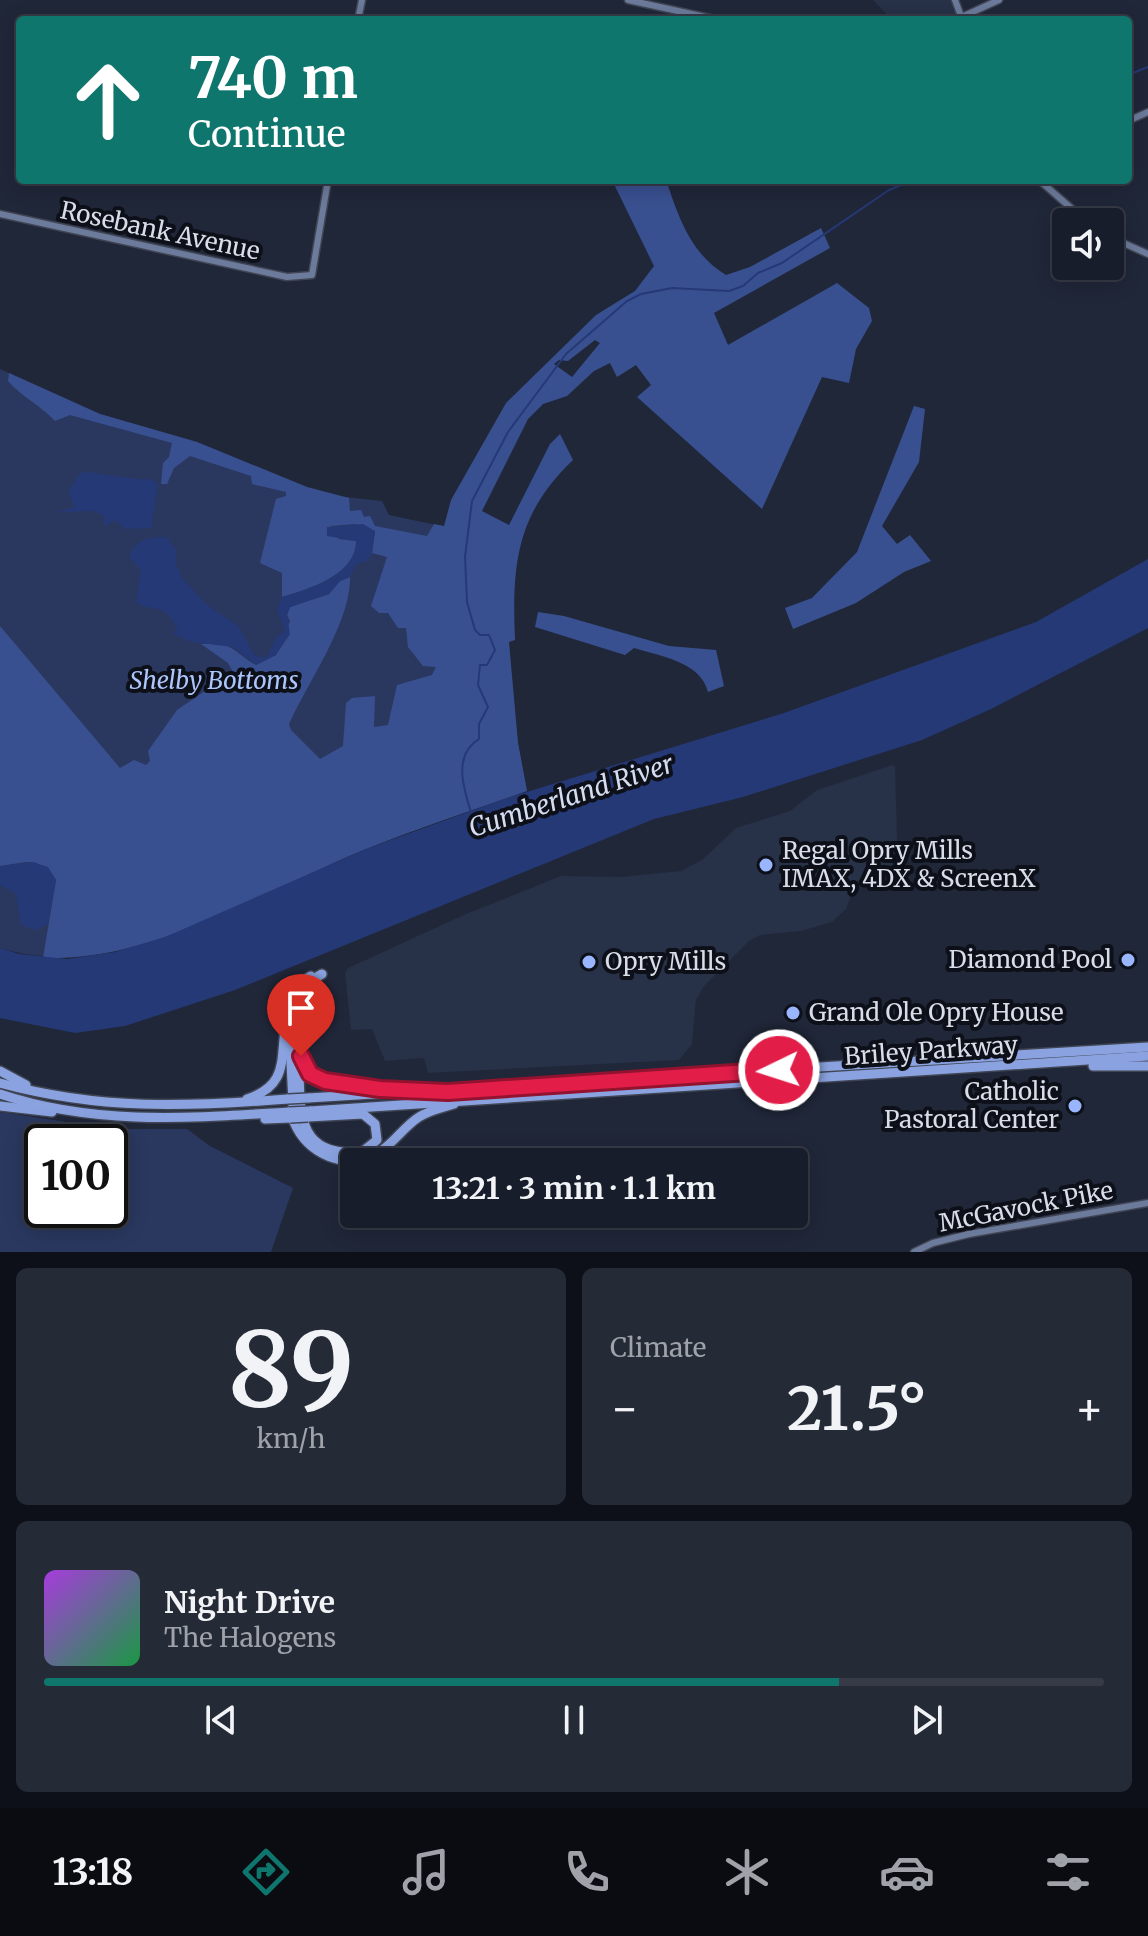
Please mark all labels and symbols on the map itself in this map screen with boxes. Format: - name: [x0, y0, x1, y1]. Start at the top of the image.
- street label: Rosebank Avenue: [57, 194, 263, 267]
- park label: Shelby Bottoms: [129, 665, 299, 696]
- water label: Cumberland River: [464, 747, 678, 844]
- place label: Regal Opry Mills IMAX, 4DX & ScreenX: [782, 835, 1036, 894]
- marker: Regal Opry Mills IMAX, 4DX & ScreenX: [757, 856, 775, 874]
- place label: Diamond Pool: [949, 944, 1112, 975]
- place label: Opry Mills: [605, 946, 726, 977]
- marker: Diamond Pool: [1119, 951, 1137, 969]
- marker: Opry Mills: [580, 953, 598, 971]
- pin: [267, 974, 335, 1056]
- place label: Grand Ole Opry House: [809, 997, 1064, 1028]
- marker: Grand Ole Opry House: [784, 1004, 802, 1022]
- position arrow: [737, 1028, 821, 1112]
- street label: Briley Parkway: [843, 1029, 1019, 1072]
- place label: Catholic Pastoral Center: [884, 1076, 1059, 1135]
- marker: Catholic Pastoral Center: [1066, 1097, 1084, 1115]
- speed limit sign: 100: [24, 1124, 128, 1228]
- street label: McGavock Pike: [936, 1174, 1116, 1239]

